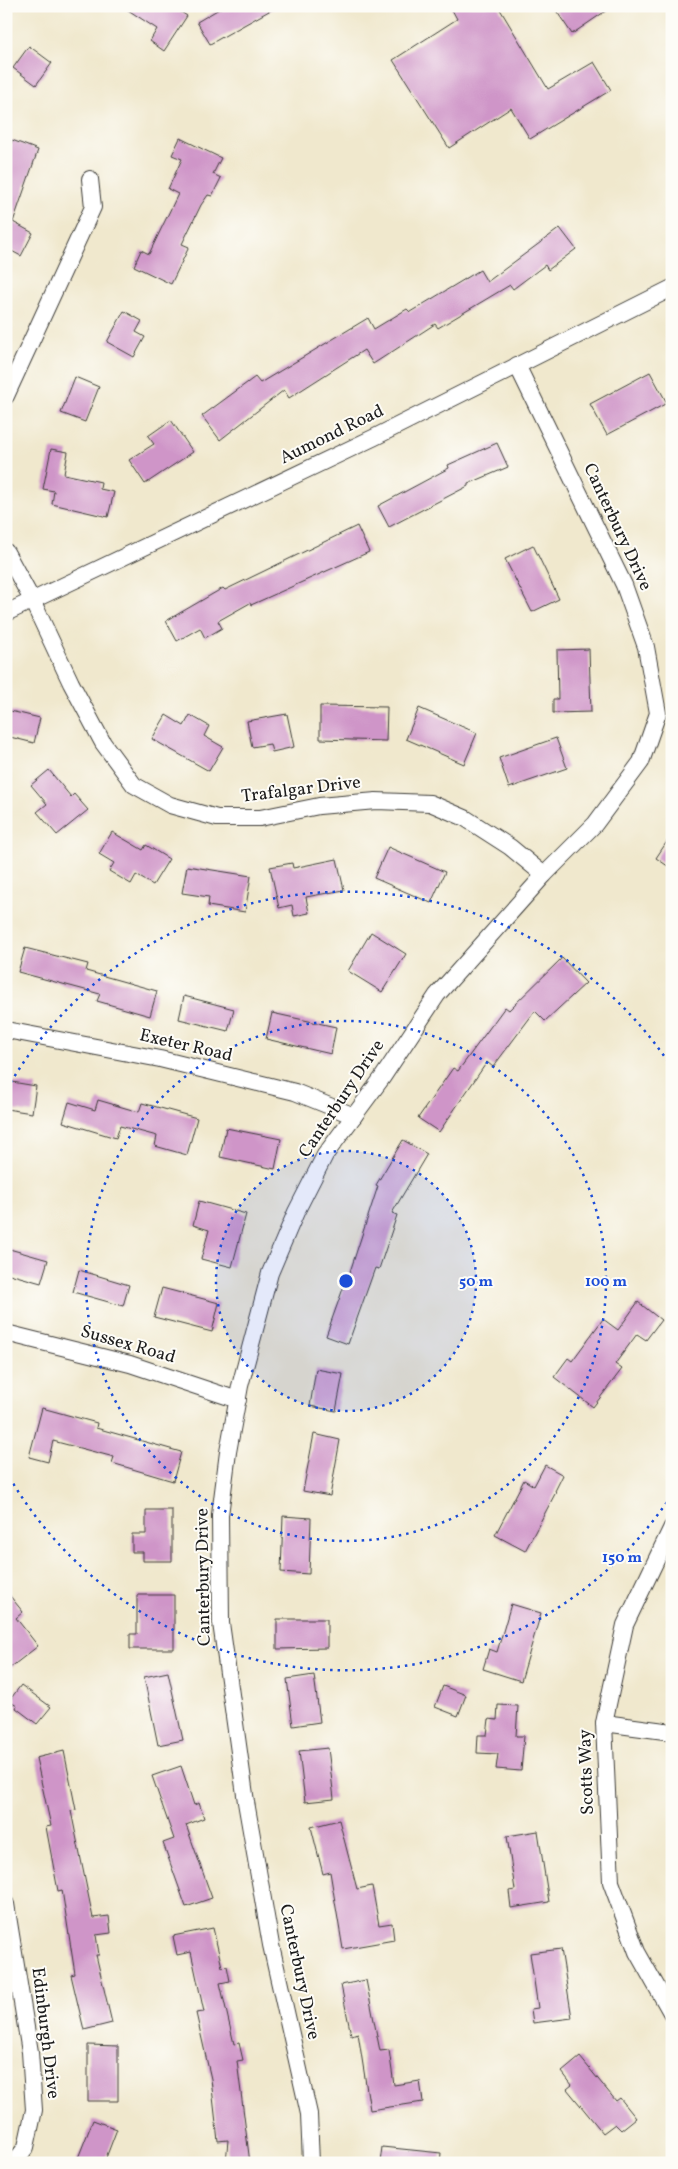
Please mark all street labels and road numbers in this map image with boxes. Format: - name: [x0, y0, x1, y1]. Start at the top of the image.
- street label: Aumond Road: [276, 399, 388, 471]
- street label: Canterbury Drive: [577, 459, 657, 595]
- street label: Trafalgar Drive: [240, 770, 362, 810]
- street label: Exeter Road: [137, 1023, 235, 1069]
- street label: Canterbury Drive: [293, 1035, 391, 1163]
- street label: Sussex Road: [78, 1320, 178, 1370]
- street label: Canterbury Drive: [190, 1508, 218, 1646]
- street label: Scotts Way: [573, 1728, 601, 1815]
- street label: Canterbury Drive: [272, 1902, 326, 2042]
- street label: Edinburgh Drive: [25, 1966, 65, 2100]

